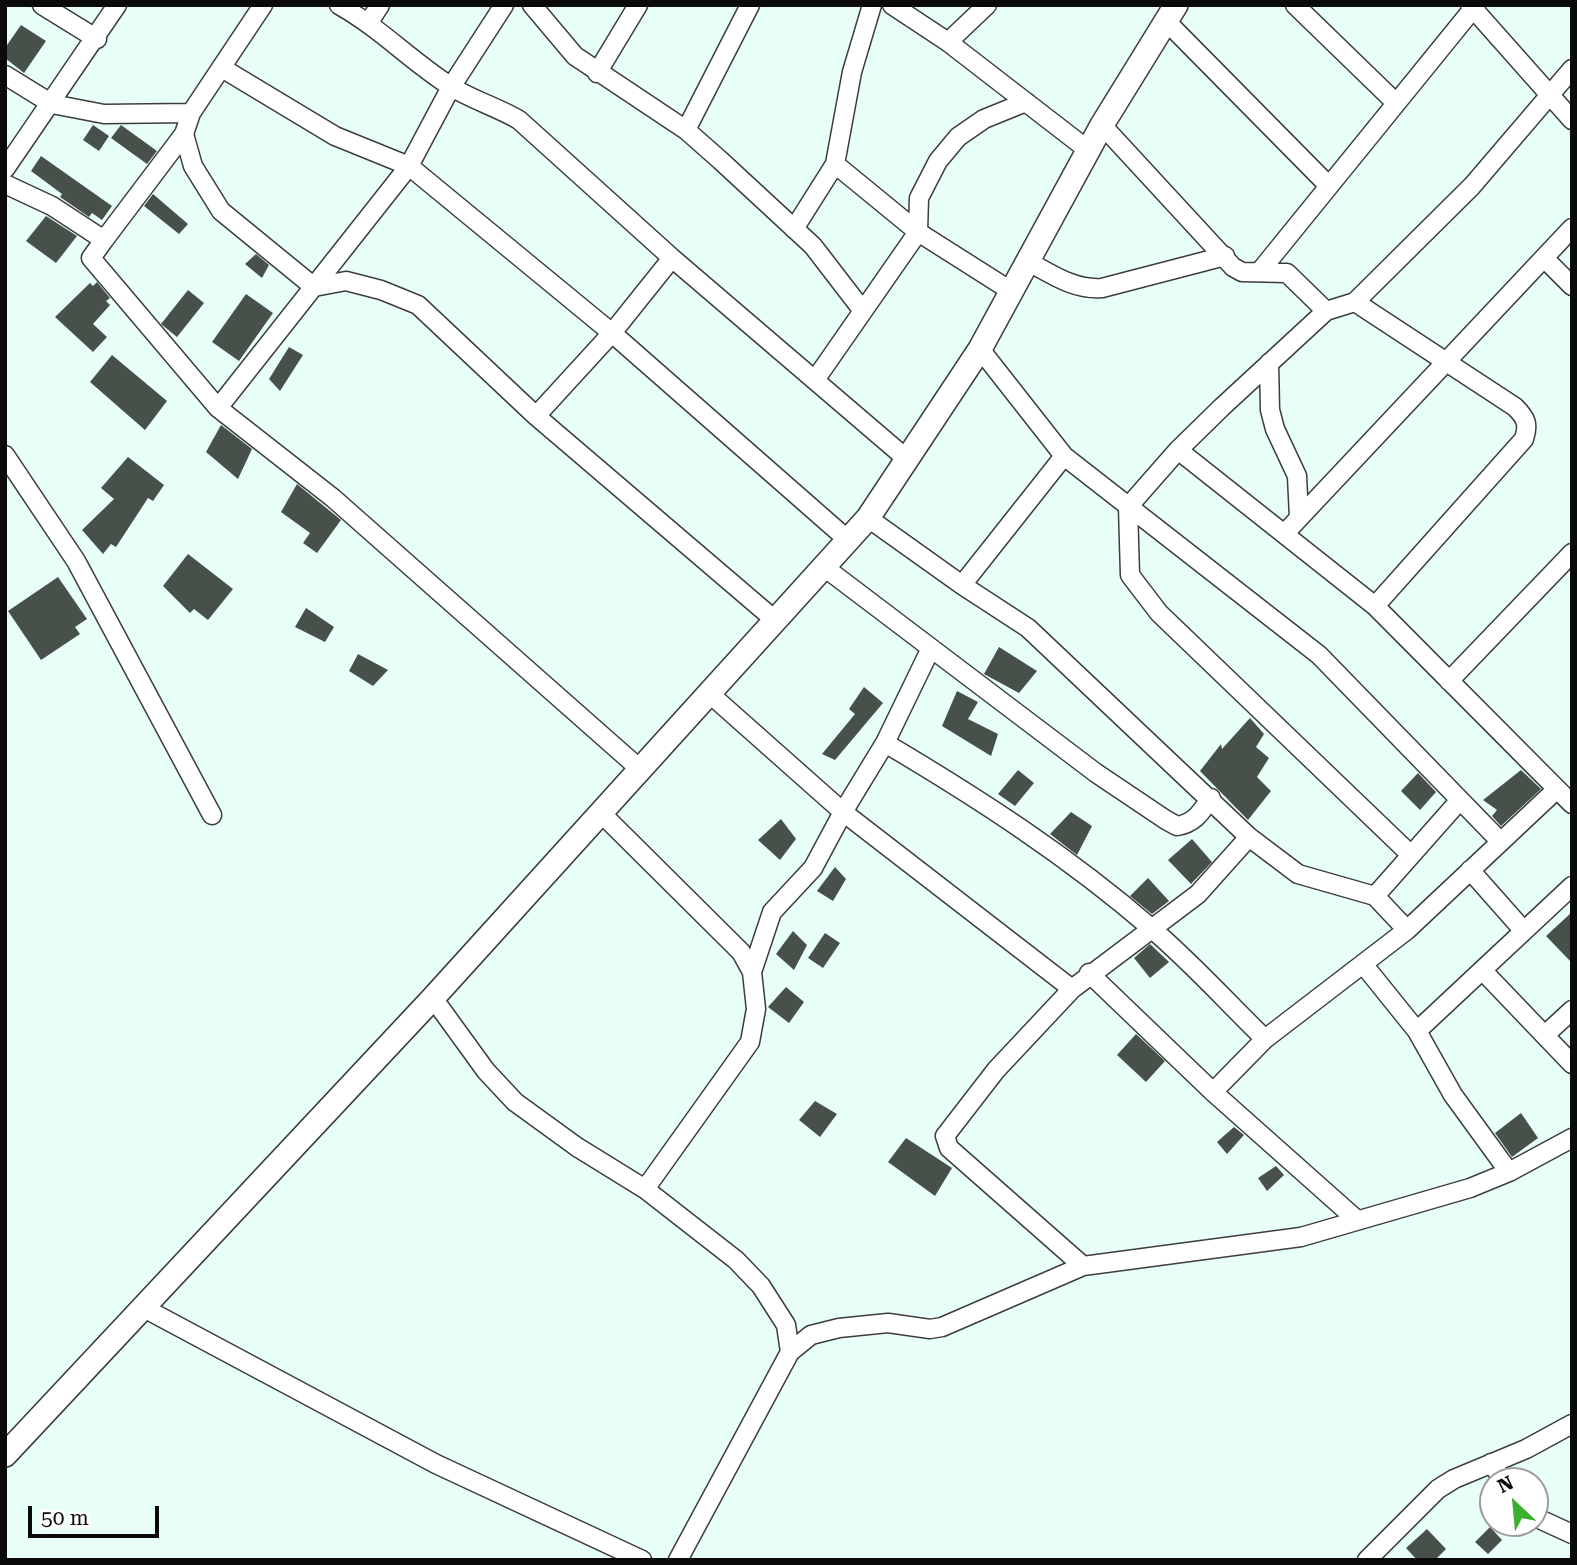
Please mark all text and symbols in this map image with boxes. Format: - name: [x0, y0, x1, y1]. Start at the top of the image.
- north arrow: [1479, 1467, 1549, 1537]
- text: N: [1494, 1471, 1517, 1498]
- scale bar: [32, 1492, 163, 1536]
- text: 50 m: [41, 1506, 89, 1530]

